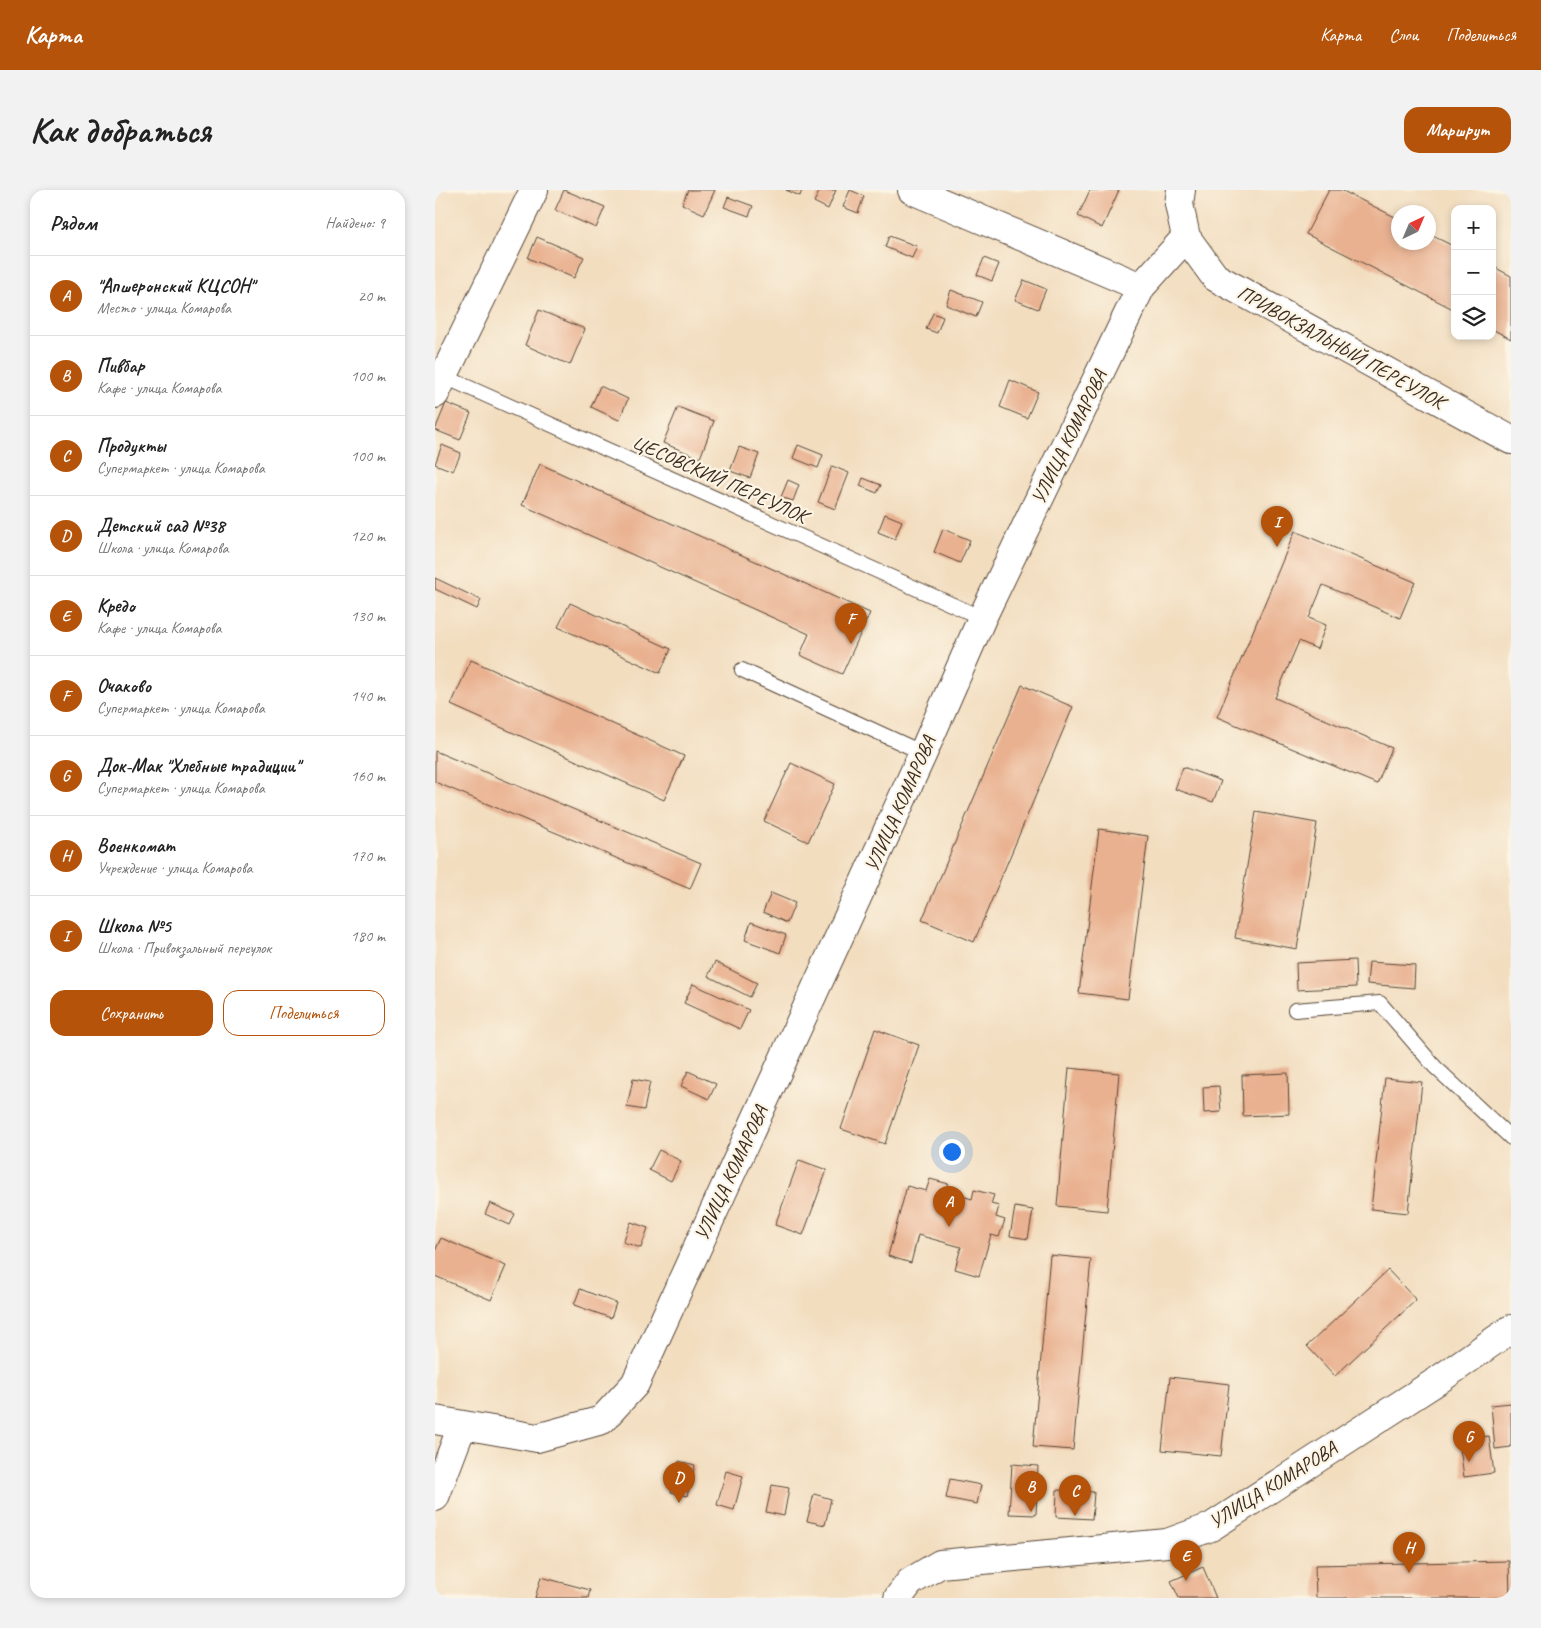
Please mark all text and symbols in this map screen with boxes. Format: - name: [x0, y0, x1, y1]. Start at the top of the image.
- text: Карта: [25, 20, 82, 50]
- text: Карта: [1320, 24, 1361, 46]
- text: Слои: [1389, 24, 1418, 46]
- text: Поделиться: [1446, 24, 1516, 46]
- button: Маршрут: [1404, 107, 1511, 153]
- text: Как добраться: [30, 108, 211, 153]
- north arrow: [1391, 205, 1436, 250]
- map controls: [1451, 205, 1496, 340]
- button: +: [1451, 205, 1496, 250]
- text: Рядом: [50, 210, 97, 236]
- text: Найдено: 9: [325, 213, 385, 233]
- button: −: [1451, 250, 1496, 295]
- text: "Апшеронский КЦСОН": [97, 274, 254, 298]
- street label: ПРИВОКЗАЛЬНЫЙ ПЕРЕУЛОК: [1233, 280, 1452, 416]
- text: A: [62, 286, 70, 306]
- text: 20 m: [358, 286, 385, 306]
- button: layers: [1451, 295, 1496, 340]
- text: Место · улица Комарова: [97, 298, 231, 318]
- text: Пивбар: [97, 354, 145, 378]
- street label: УЛИЦА КОМАРОВА: [1026, 365, 1113, 508]
- text: B: [62, 366, 70, 386]
- text: 100 m: [351, 366, 385, 386]
- text: Кафе · улица Комарова: [97, 378, 221, 398]
- street label: ЦЕСОВСКИЙ ПЕРЕУЛОК: [629, 429, 815, 530]
- text: Продукты: [97, 434, 166, 458]
- text: C: [62, 446, 70, 466]
- text: 100 m: [351, 446, 385, 466]
- text: Супермаркет · улица Комарова: [97, 458, 265, 478]
- pin: I: [1261, 506, 1293, 547]
- text: Детский сад №38: [97, 514, 225, 538]
- text: D: [61, 526, 71, 546]
- text: 120 m: [351, 526, 385, 546]
- text: Школа · улица Комарова: [97, 538, 229, 558]
- text: Кредо: [97, 594, 135, 618]
- pin: F: [835, 603, 867, 644]
- text: E: [62, 606, 70, 626]
- text: 130 m: [351, 606, 385, 626]
- text: Кафе · улица Комарова: [97, 618, 221, 638]
- text: Очаково: [97, 674, 151, 698]
- text: F: [62, 686, 70, 706]
- text: 140 m: [351, 686, 385, 706]
- text: Супермаркет · улица Комарова: [97, 698, 265, 718]
- street label: УЛИЦА КОМАРОВА: [859, 731, 942, 876]
- text: Док-Мак "Хлебные традиции": [97, 754, 300, 778]
- text: G: [62, 766, 70, 786]
- text: 160 m: [351, 766, 385, 786]
- text: Супермаркет · улица Комарова: [97, 778, 265, 798]
- text: Военкомат: [97, 834, 174, 858]
- text: H: [61, 846, 71, 866]
- text: 170 m: [351, 846, 385, 866]
- text: Учреждение · улица Комарова: [97, 858, 253, 878]
- text: Школа №5: [97, 914, 171, 938]
- text: I: [63, 926, 69, 946]
- text: 180 m: [351, 926, 385, 946]
- text: Школа · Привокзальный переулок: [97, 938, 271, 958]
- button: Сохранить: [50, 990, 213, 1036]
- button: Поделиться: [223, 990, 385, 1036]
- street label: УЛИЦА КОМАРОВА: [689, 1101, 774, 1244]
- your location: [939, 1139, 965, 1165]
- pin: A: [933, 1186, 965, 1227]
- pin: G: [1453, 1421, 1485, 1462]
- street label: УЛИЦА КОМАРОВА: [1204, 1435, 1342, 1534]
- pin: D: [663, 1462, 695, 1503]
- pin: B: [1015, 1471, 1047, 1512]
- pin: C: [1059, 1475, 1091, 1516]
- pin: H: [1393, 1532, 1425, 1573]
- pin: E: [1170, 1540, 1202, 1581]

